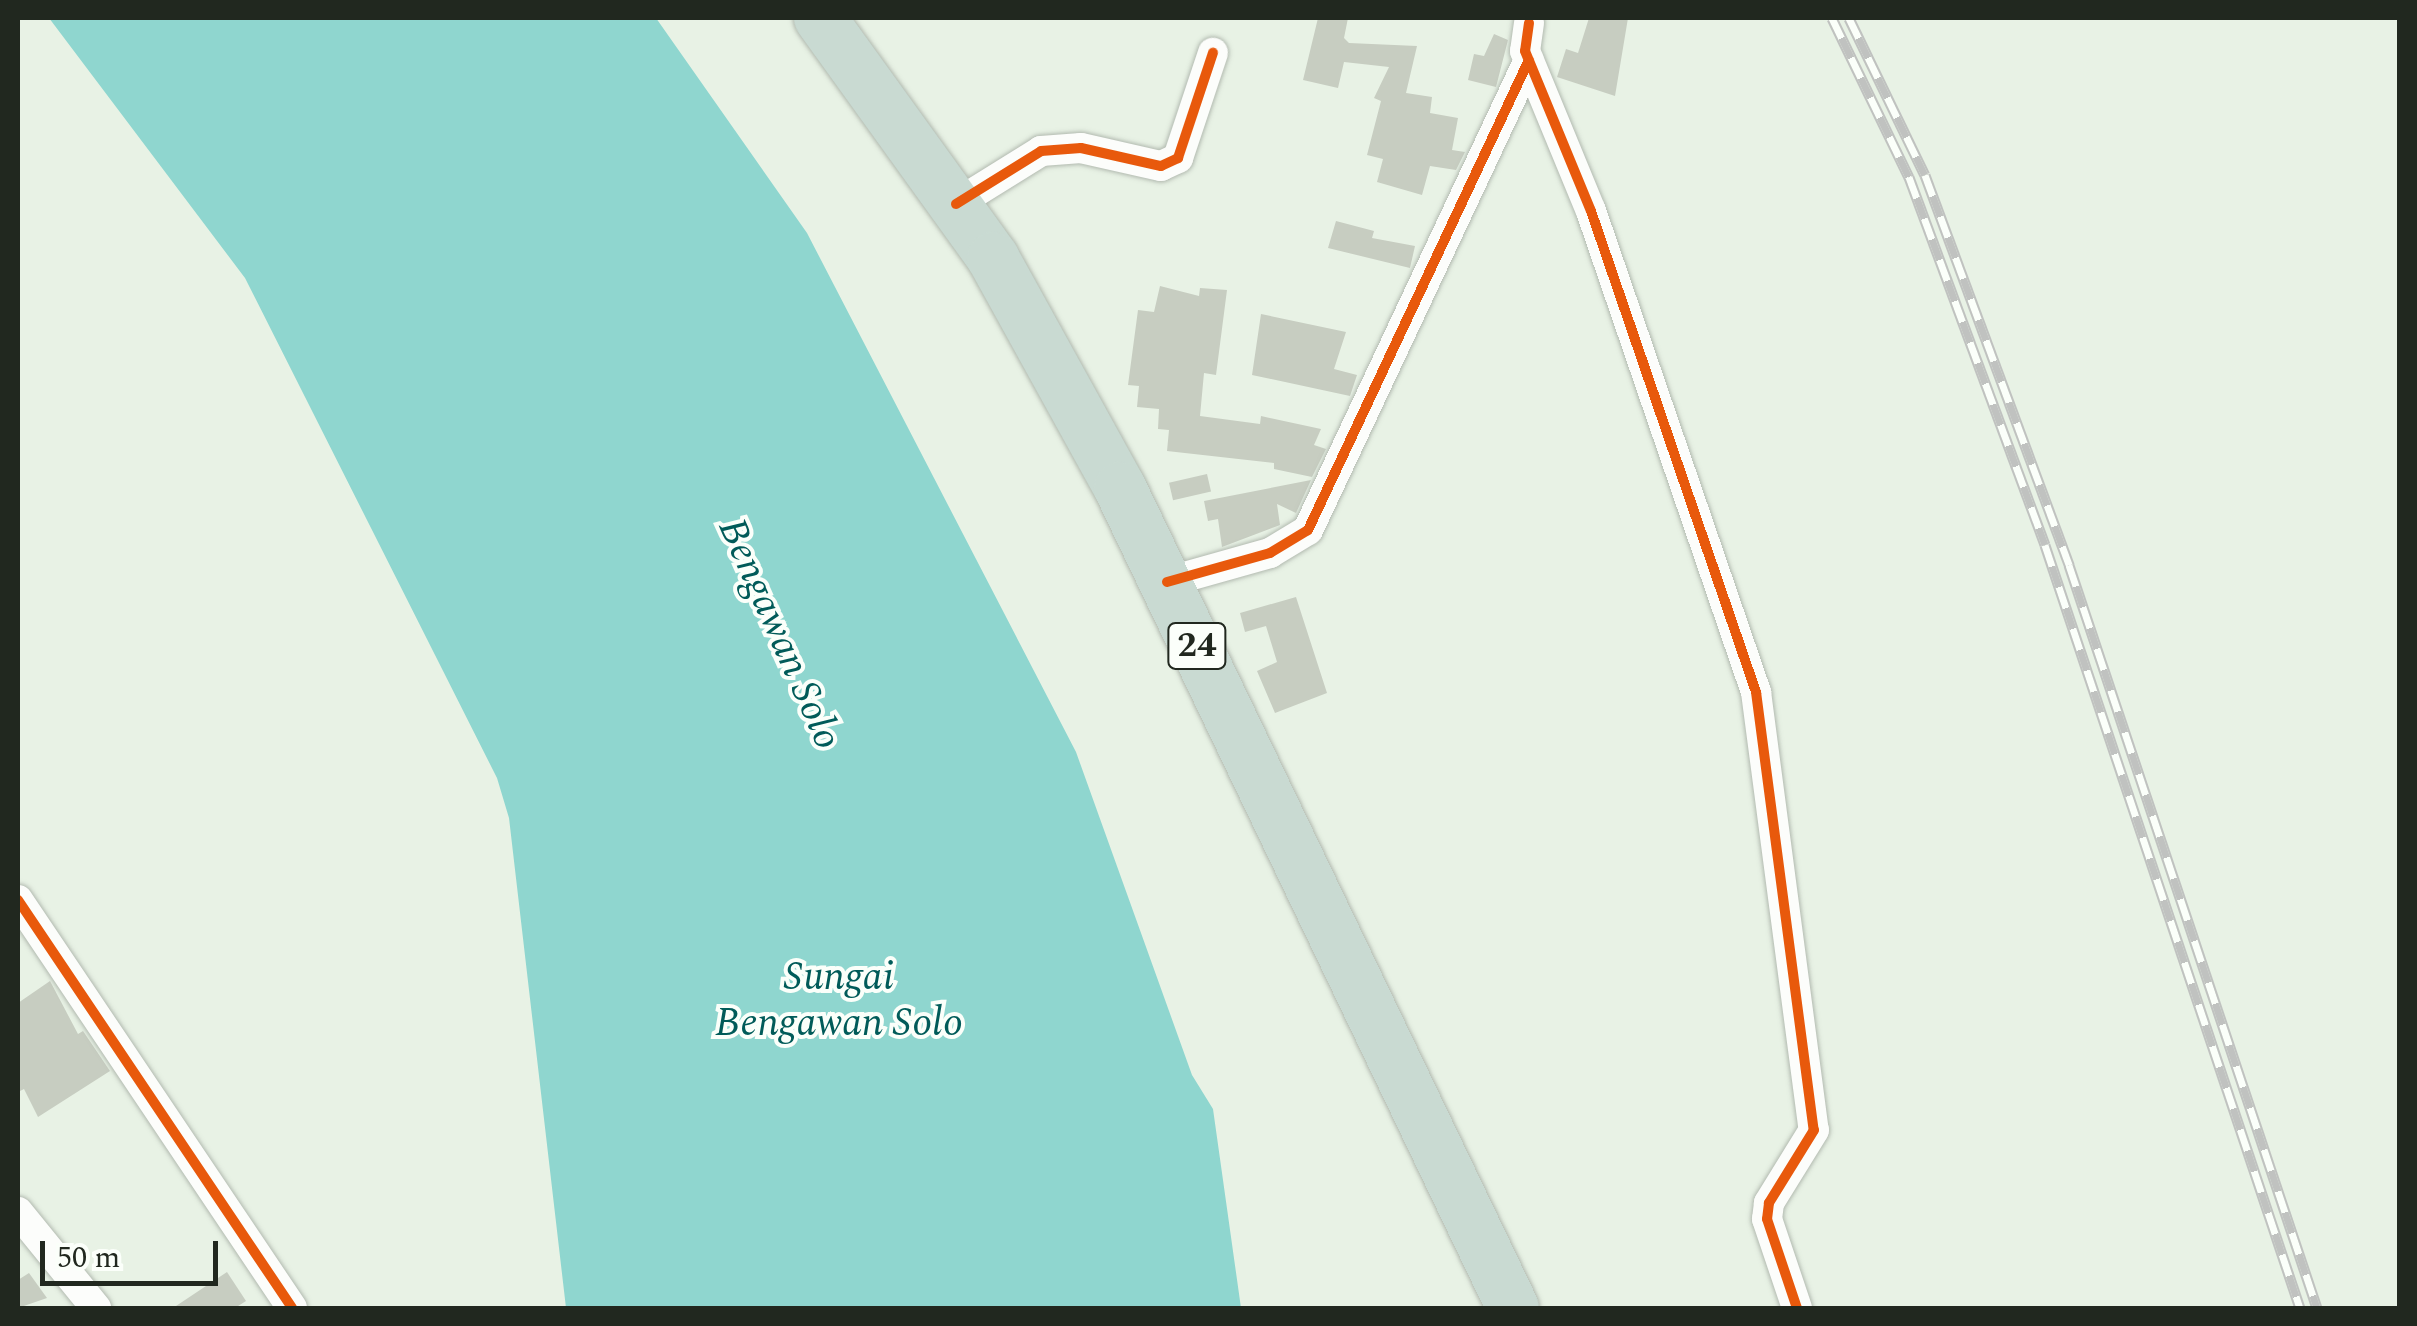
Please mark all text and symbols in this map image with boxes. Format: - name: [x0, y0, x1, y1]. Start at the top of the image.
- water label: Bengawan Solo: [707, 511, 851, 757]
- road number: 24: [1167, 616, 1227, 676]
- water label: Sungai Bengawan Solo: [715, 954, 963, 1048]
- scale bar: [45, 1221, 222, 1283]
- text: 50 m: [57, 1235, 120, 1281]

